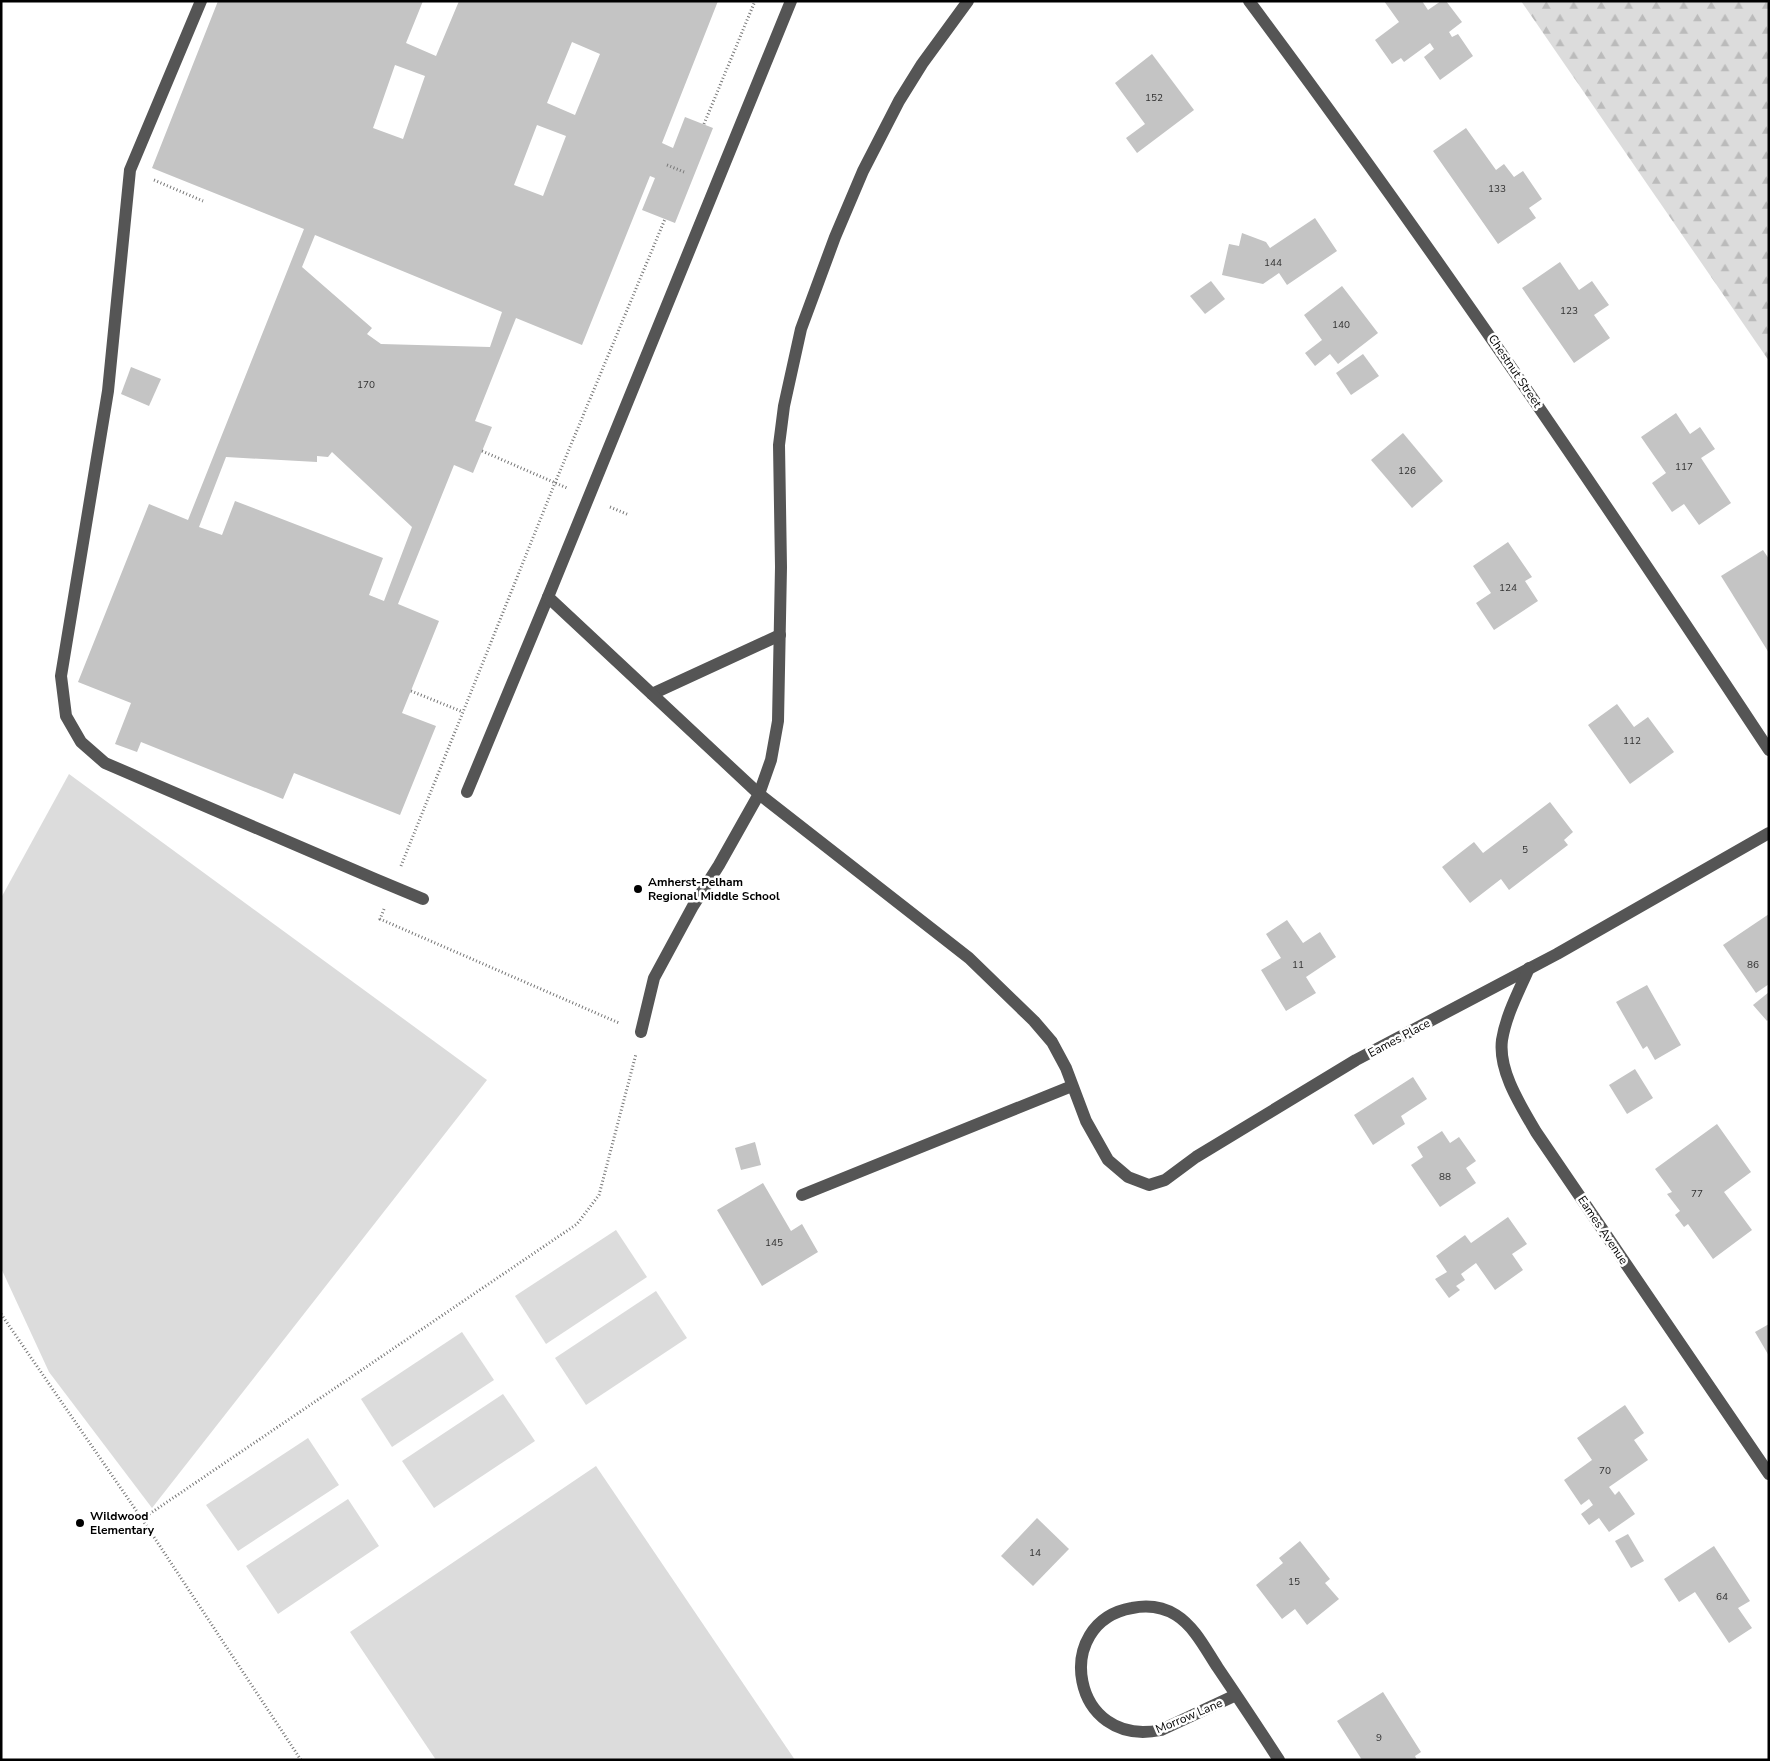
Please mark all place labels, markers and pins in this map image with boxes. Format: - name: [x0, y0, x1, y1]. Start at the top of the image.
- place label: Amherst-Pelham Regional Middle School: [648, 874, 780, 904]
- marker: Amherst-Pelham Regional Middle School: [632, 883, 644, 895]
- place label: Wildwood Elementary: [90, 1508, 155, 1538]
- marker: Wildwood Elementary: [74, 1517, 86, 1529]

